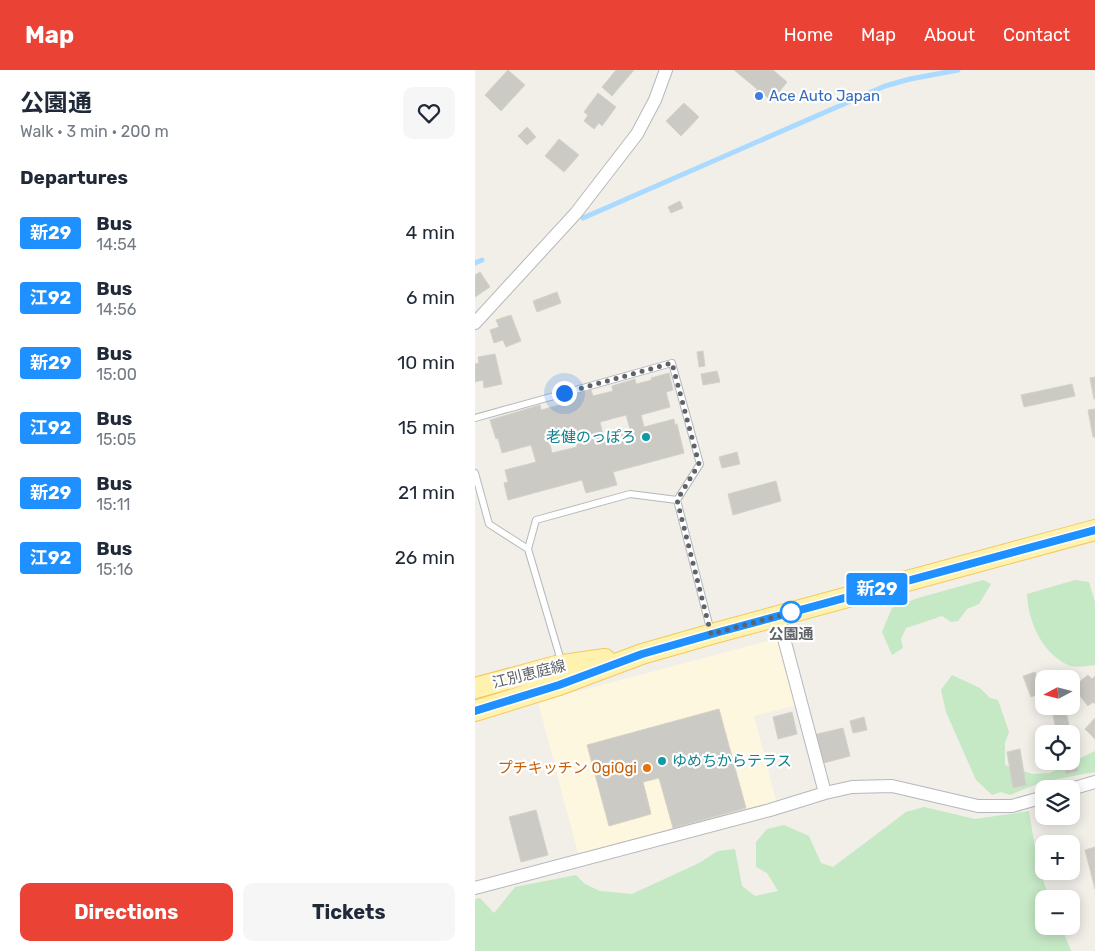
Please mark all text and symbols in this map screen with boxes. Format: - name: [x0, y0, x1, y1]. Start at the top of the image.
- text: Map: [25, 21, 74, 49]
- text: Home: [784, 24, 833, 46]
- text: Map: [861, 24, 896, 46]
- text: About: [924, 24, 975, 46]
- text: Contact: [1003, 24, 1070, 46]
- button: heart: [403, 87, 455, 139]
- place label: Ace Auto Japan: [769, 87, 880, 105]
- text: 公園通: [20, 89, 92, 117]
- marker: Ace Auto Japan: [753, 90, 765, 102]
- text: Walk · 3 min · 200 m: [20, 122, 169, 141]
- text: Departures: [20, 166, 128, 189]
- text: Bus: [96, 212, 132, 235]
- text: 4 min: [406, 221, 455, 244]
- text: 新29: [30, 222, 71, 244]
- text: 14:54: [96, 235, 137, 254]
- text: Bus: [96, 277, 132, 300]
- text: 6 min: [406, 286, 455, 309]
- text: 江92: [30, 287, 71, 309]
- text: 14:56: [96, 300, 136, 319]
- text: Bus: [96, 342, 132, 365]
- text: 10 min: [397, 351, 455, 374]
- text: 新29: [30, 352, 71, 374]
- text: 15:00: [96, 365, 137, 384]
- your location: [552, 381, 577, 406]
- text: Bus: [96, 407, 132, 430]
- text: 15 min: [398, 416, 455, 439]
- text: 江92: [30, 417, 71, 439]
- place label: 老健のっぽろ: [546, 428, 636, 446]
- text: 15:05: [96, 430, 136, 449]
- marker: 老健のっぽろ: [640, 431, 652, 443]
- text: Bus: [96, 472, 132, 495]
- text: 21 min: [398, 481, 455, 504]
- text: 新29: [30, 482, 71, 504]
- text: 15:11: [96, 495, 130, 514]
- text: Bus: [96, 537, 132, 560]
- text: 26 min: [395, 546, 455, 569]
- text: 江92: [30, 547, 71, 569]
- text: 15:16: [96, 560, 133, 579]
- line badge: 新29: [848, 573, 906, 605]
- text: 新29: [856, 578, 898, 600]
- marker: 公園通: [780, 601, 802, 623]
- place label: 公園通: [768, 625, 814, 643]
- street label: 江別恵庭線: [490, 656, 568, 692]
- north arrow: [1035, 670, 1080, 715]
- map controls: [1035, 670, 1080, 935]
- button: locate: [1035, 725, 1080, 770]
- place label: ゆめちからテラス: [672, 752, 792, 770]
- marker: ゆめちからテラス: [656, 755, 668, 767]
- place label: プチキッチン OgiOgi: [498, 759, 637, 777]
- marker: プチキッチン OgiOgi: [641, 762, 653, 774]
- button: layers: [1035, 780, 1080, 825]
- button: +: [1035, 835, 1080, 880]
- button: Directions: [20, 883, 233, 941]
- button: Tickets: [243, 883, 455, 941]
- button: −: [1035, 890, 1080, 935]

